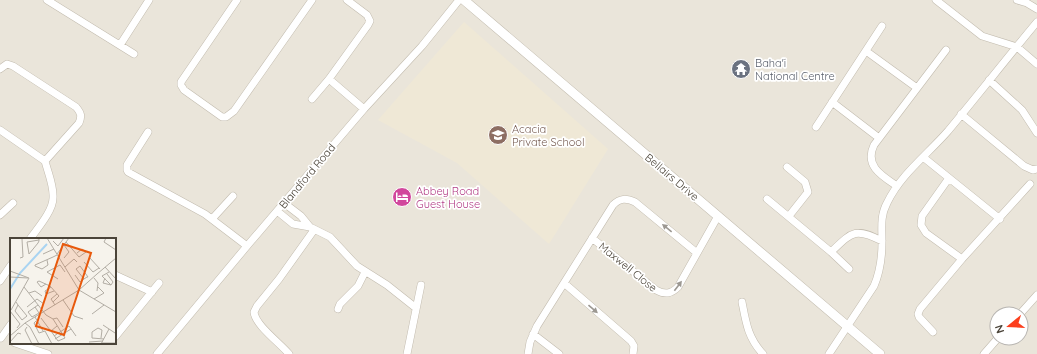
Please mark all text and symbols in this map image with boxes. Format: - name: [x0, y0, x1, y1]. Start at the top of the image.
- place label: Baha'i National Centre: [755, 56, 835, 83]
- temple icon: Baha'i National Centre: [730, 58, 752, 80]
- place label: Acacia Private School: [512, 122, 584, 149]
- school or university icon: Acacia Private School: [487, 124, 509, 146]
- street label: Blandford Road: [276, 141, 338, 211]
- street label: Bellairs Drive: [642, 150, 702, 204]
- place label: Abbey Road Guest House: [416, 184, 480, 211]
- hotel icon: Abbey Road Guest House: [391, 186, 413, 208]
- one-way arrow: [661, 224, 672, 233]
- inset map: [10, 238, 116, 344]
- street label: Maxwell Close: [596, 239, 660, 295]
- one-way arrow: [674, 280, 682, 291]
- one-way arrow: [588, 304, 599, 313]
- north arrow: [989, 306, 1029, 346]
- text: N: [992, 323, 1007, 335]

